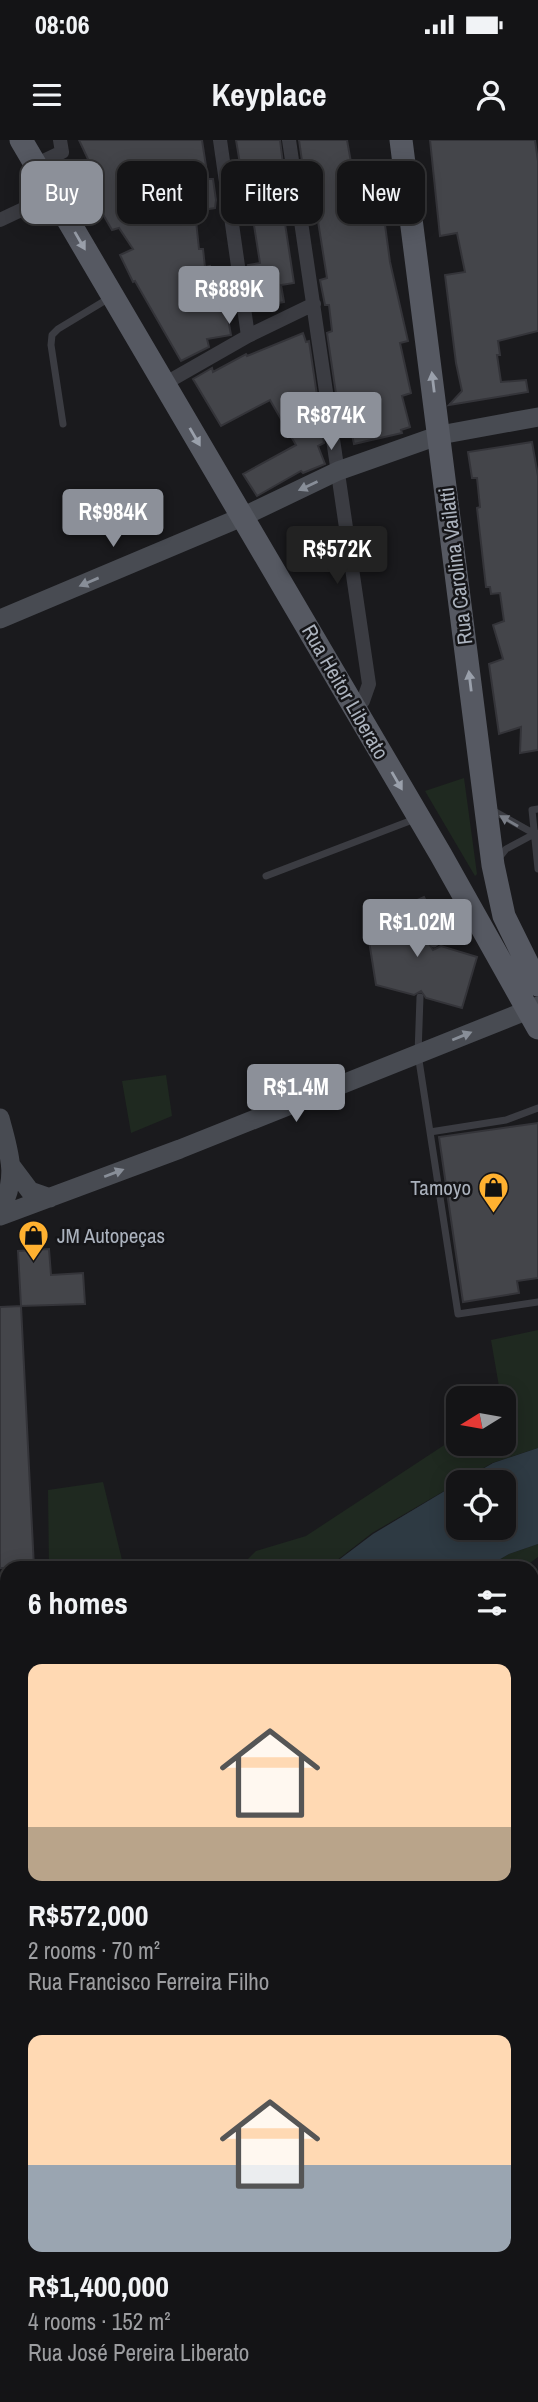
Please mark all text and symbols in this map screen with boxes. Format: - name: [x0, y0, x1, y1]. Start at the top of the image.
- text: 08:06: [35, 7, 90, 42]
- text: Keyplace: [211, 73, 327, 116]
- icon: menu: [28, 76, 66, 114]
- icon: person: [472, 76, 510, 114]
- chip: Buy: [21, 161, 103, 224]
- chip: Rent: [117, 161, 207, 224]
- chip: Filters: [221, 161, 323, 224]
- chip: New: [337, 161, 425, 224]
- one-way arrow: [74, 232, 86, 251]
- pin: R$889K: [172, 267, 286, 326]
- text: R$889K: [194, 273, 264, 304]
- one-way arrow: [427, 371, 438, 393]
- pin: R$874K: [274, 392, 388, 452]
- text: R$874K: [296, 399, 366, 430]
- one-way arrow: [189, 428, 202, 447]
- one-way arrow: [298, 480, 318, 491]
- street label: Rua Carolina Vailatti: [431, 486, 480, 647]
- pin: R$984K: [56, 490, 170, 549]
- text: R$984K: [78, 496, 148, 527]
- pin: R$572K: [280, 526, 394, 586]
- text: R$572K: [302, 533, 372, 564]
- one-way arrow: [78, 576, 99, 587]
- street label: Rua Heitor Liberato: [295, 619, 396, 764]
- one-way arrow: [464, 670, 475, 692]
- one-way arrow: [391, 772, 404, 791]
- one-way arrow: [500, 814, 519, 827]
- pin: R$1.02M: [352, 900, 482, 959]
- text: R$1.02M: [379, 906, 455, 937]
- one-way arrow: [452, 1031, 473, 1042]
- pin: R$1.4M: [239, 1065, 353, 1124]
- text: R$1.4M: [263, 1071, 329, 1102]
- one-way arrow: [103, 1168, 124, 1179]
- shop icon: Tamoyo: [477, 1171, 511, 1215]
- place label: Tamoyo: [410, 1173, 471, 1202]
- shop icon: JM Autopeças: [17, 1219, 51, 1263]
- place label: JM Autopeças: [57, 1221, 165, 1250]
- north arrow: [446, 1386, 516, 1456]
- map controls: [446, 1386, 516, 1540]
- button: locate: [446, 1470, 516, 1540]
- text: 6 homes: [28, 1583, 128, 1623]
- icon: filters: [473, 1584, 511, 1622]
- icon: home: [207, 1710, 333, 1836]
- text: R$572,000: [28, 1895, 148, 1935]
- text: 2 rooms · 70 m²: [28, 1935, 160, 1966]
- text: Rua Francisco Ferreira Filho: [28, 1966, 269, 1997]
- icon: home: [207, 2081, 333, 2207]
- text: R$1,400,000: [28, 2266, 169, 2306]
- text: 4 rooms · 152 m²: [28, 2306, 171, 2337]
- text: Rua José Pereira Liberato: [28, 2337, 249, 2368]

